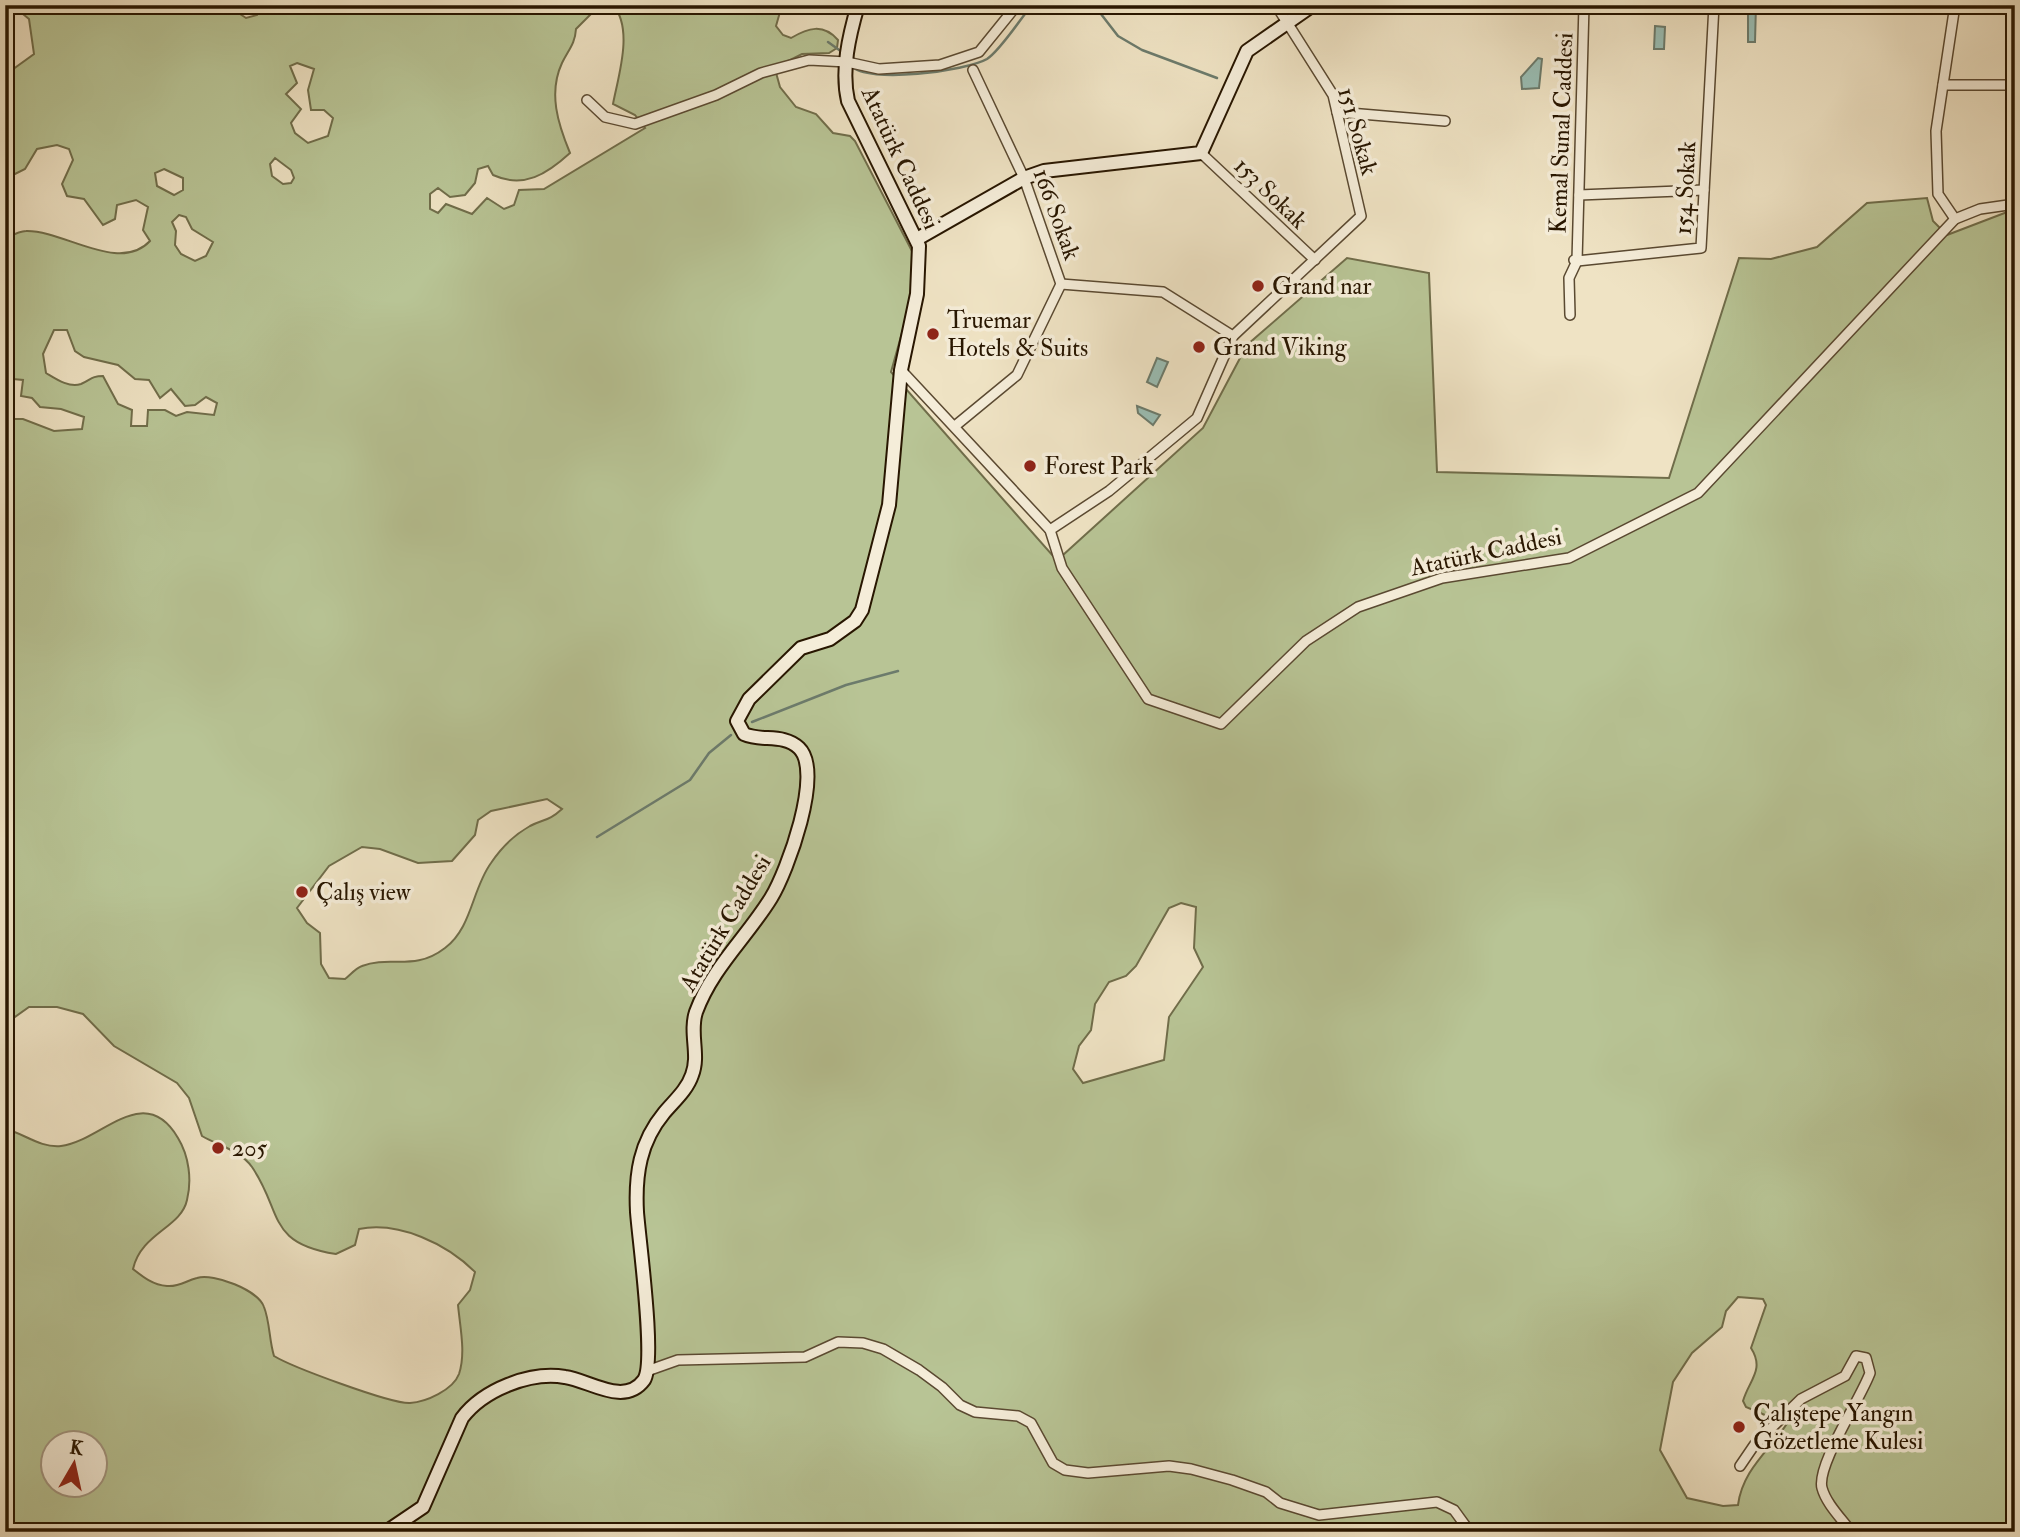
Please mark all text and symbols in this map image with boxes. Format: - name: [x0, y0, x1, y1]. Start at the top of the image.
- street label: Kemal Sunal Caddesi: [1543, 32, 1580, 234]
- street label: Atatürk Caddesi: [854, 81, 947, 235]
- street label: 151 Sokak: [1330, 84, 1385, 179]
- street label: 154 Sokak: [1668, 140, 1703, 236]
- street label: 153 Sokak: [1227, 151, 1314, 236]
- street label: 166 Sokak: [1026, 164, 1088, 265]
- place label: Grand nar: [1272, 271, 1371, 302]
- marker: Grand nar: [1250, 278, 1266, 294]
- place label: Truemar Hotels & Suits: [947, 305, 1088, 364]
- marker: Truemar Hotels & Suits: [925, 326, 941, 342]
- place label: Grand Viking: [1213, 332, 1348, 363]
- marker: Grand Viking: [1191, 339, 1207, 355]
- place label: Forest Park: [1044, 451, 1154, 482]
- marker: Forest Park: [1022, 458, 1038, 474]
- street label: Atatürk Caddesi: [1407, 521, 1565, 584]
- street label: Atatürk Caddesi: [672, 849, 778, 998]
- place label: Çalış view: [316, 877, 412, 908]
- marker: Çalış view: [294, 884, 310, 900]
- place label: 205: [232, 1133, 267, 1164]
- marker: 205: [210, 1140, 226, 1156]
- place label: Çalıştepe Yangın Gözetleme Kulesi: [1753, 1398, 1923, 1457]
- marker: Çalıştepe Yangın Gözetleme Kulesi: [1731, 1419, 1747, 1435]
- north arrow: [38, 1428, 108, 1498]
- text: K: [68, 1435, 86, 1461]

